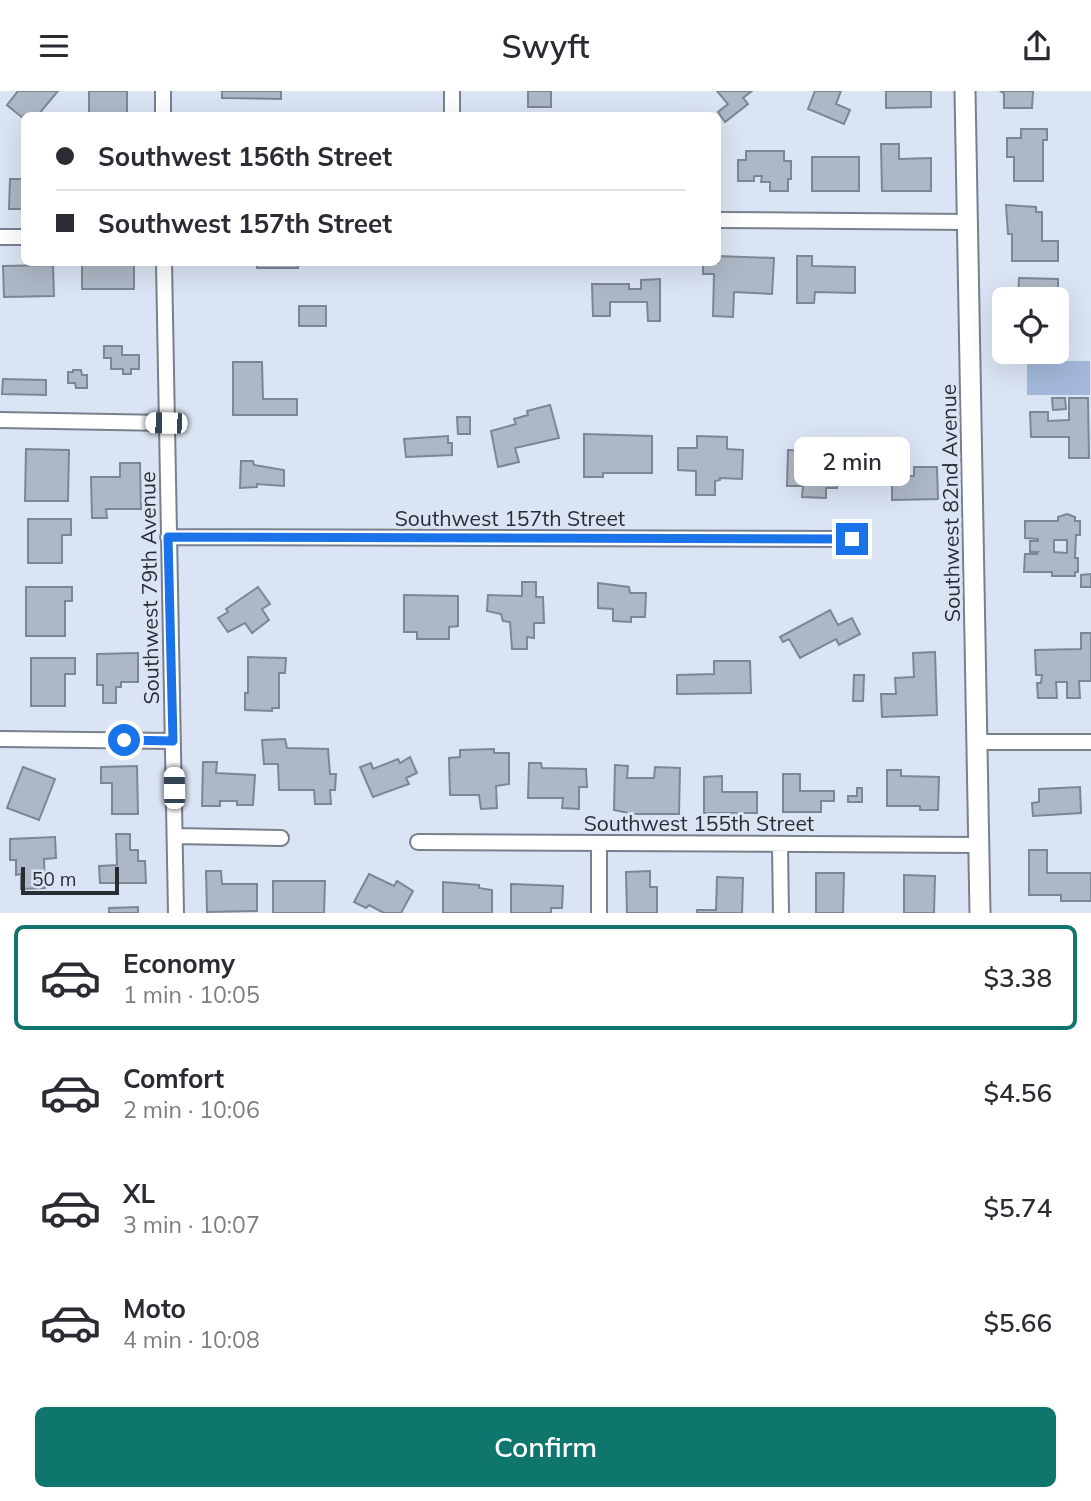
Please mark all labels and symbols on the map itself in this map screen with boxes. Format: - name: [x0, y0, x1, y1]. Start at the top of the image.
- street label: Southwest 82nd Avenue: [935, 384, 965, 622]
- car: [145, 412, 188, 434]
- callout: 2 min: [794, 437, 910, 487]
- street label: Southwest 79th Avenue: [134, 471, 164, 705]
- street label: Southwest 157th Street: [395, 505, 625, 531]
- route end: [836, 523, 868, 555]
- route start: [108, 724, 140, 756]
- car: [164, 767, 185, 809]
- street label: Southwest 155th Street: [584, 810, 814, 836]
- scale bar: [21, 864, 119, 896]

